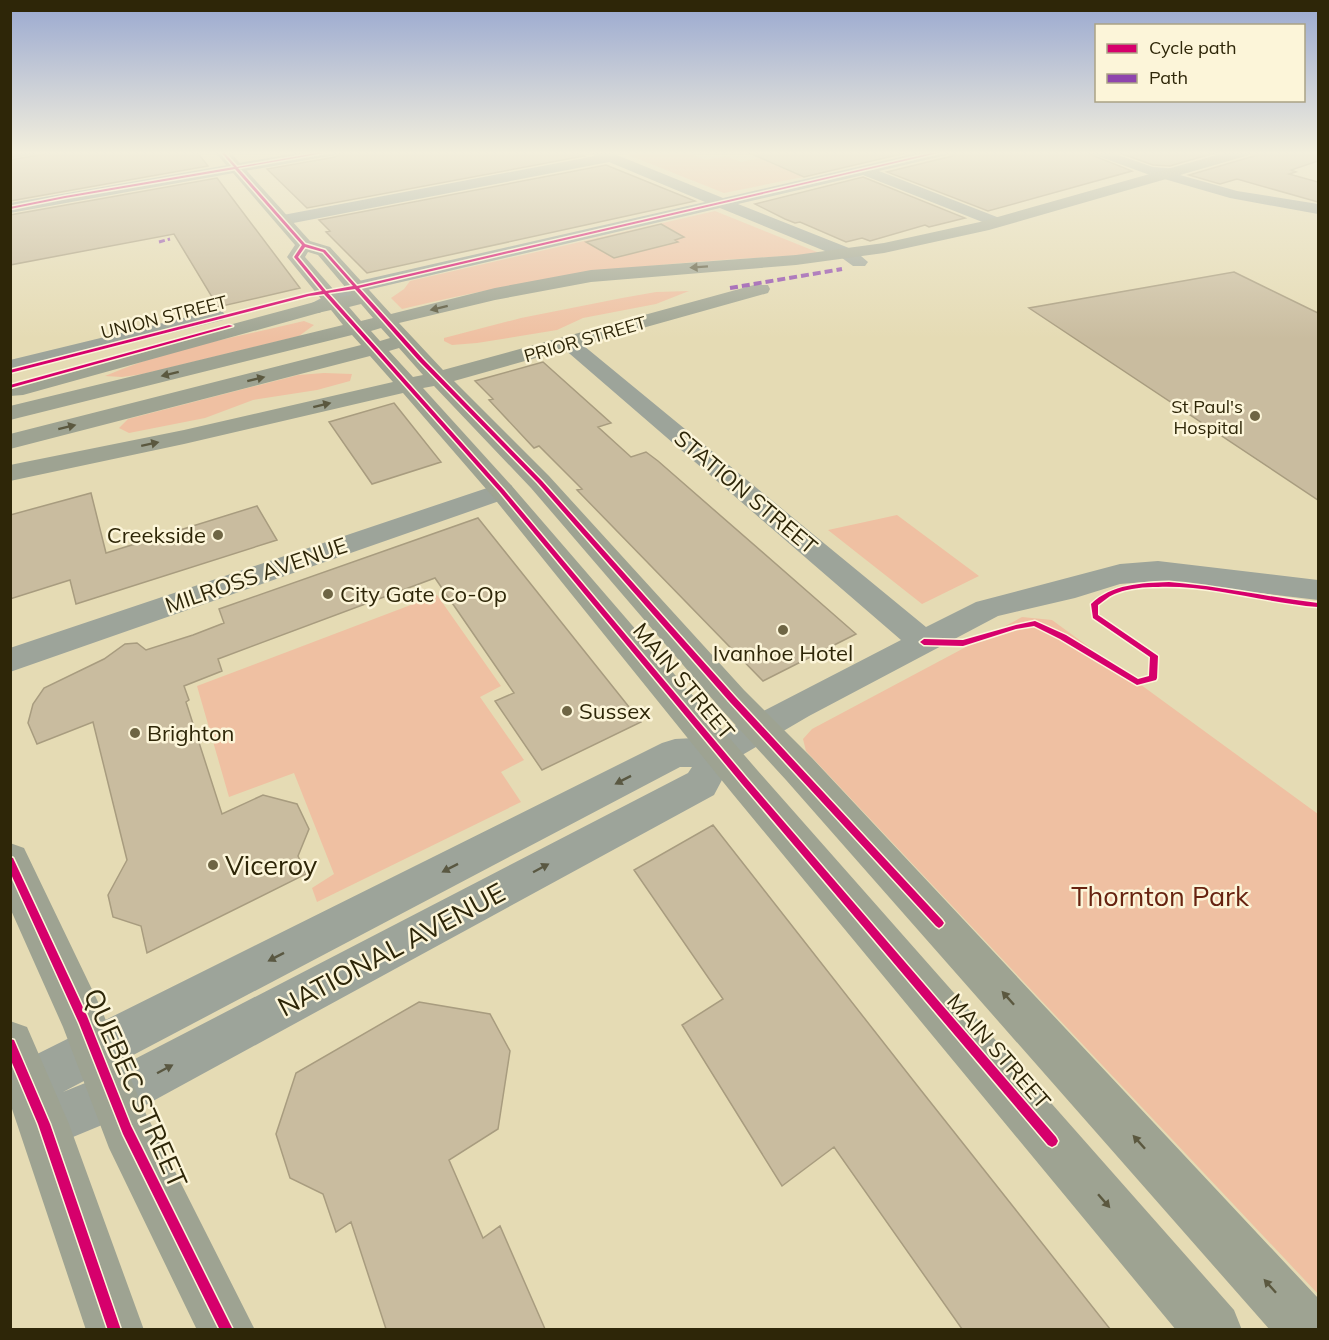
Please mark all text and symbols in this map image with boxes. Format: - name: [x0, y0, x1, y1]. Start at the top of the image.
- legend: [1095, 24, 1305, 102]
- text: Cycle path: [1149, 36, 1236, 59]
- text: Path: [1149, 66, 1188, 89]
- one-way arrow: [689, 262, 708, 271]
- street label: UNION STREET: [98, 290, 230, 344]
- one-way arrow: [429, 304, 448, 314]
- street label: PRIOR STREET: [521, 311, 649, 367]
- one-way arrow: [160, 370, 179, 380]
- one-way arrow: [247, 373, 265, 383]
- place label: St Paul's Hospital: [1171, 395, 1243, 439]
- one-way arrow: [313, 400, 332, 410]
- marker: St Paul's Hospital: [1248, 409, 1262, 423]
- one-way arrow: [58, 422, 76, 432]
- street label: STATION STREET: [669, 424, 823, 560]
- one-way arrow: [141, 439, 160, 448]
- place label: Creekside: [107, 521, 206, 549]
- marker: Creekside: [211, 528, 225, 542]
- street label: MILROSS AVENUE: [161, 531, 351, 619]
- place label: City Gate Co-Op: [340, 580, 507, 608]
- marker: City Gate Co-Op: [321, 587, 335, 601]
- street label: MAIN STREET: [627, 617, 741, 745]
- marker: Ivanhoe Hotel: [776, 623, 790, 637]
- place label: Ivanhoe Hotel: [713, 639, 853, 667]
- place label: Sussex: [579, 697, 651, 725]
- marker: Sussex: [560, 704, 574, 718]
- place label: Brighton: [147, 719, 234, 747]
- marker: Brighton: [128, 726, 142, 740]
- one-way arrow: [615, 775, 632, 785]
- place label: Viceroy: [225, 848, 318, 882]
- marker: Viceroy: [206, 858, 220, 872]
- one-way arrow: [441, 864, 458, 873]
- one-way arrow: [533, 864, 550, 873]
- street label: NATIONAL AVENUE: [271, 875, 511, 1023]
- park label: Thornton Park: [1071, 879, 1250, 913]
- one-way arrow: [267, 952, 284, 961]
- street label: QUEBEC STREET: [77, 983, 195, 1193]
- street label: MAIN STREET: [941, 988, 1057, 1114]
- one-way arrow: [1001, 991, 1015, 1005]
- one-way arrow: [157, 1064, 174, 1073]
- one-way arrow: [1133, 1135, 1146, 1150]
- one-way arrow: [1097, 1193, 1110, 1208]
- one-way arrow: [1264, 1279, 1277, 1294]

